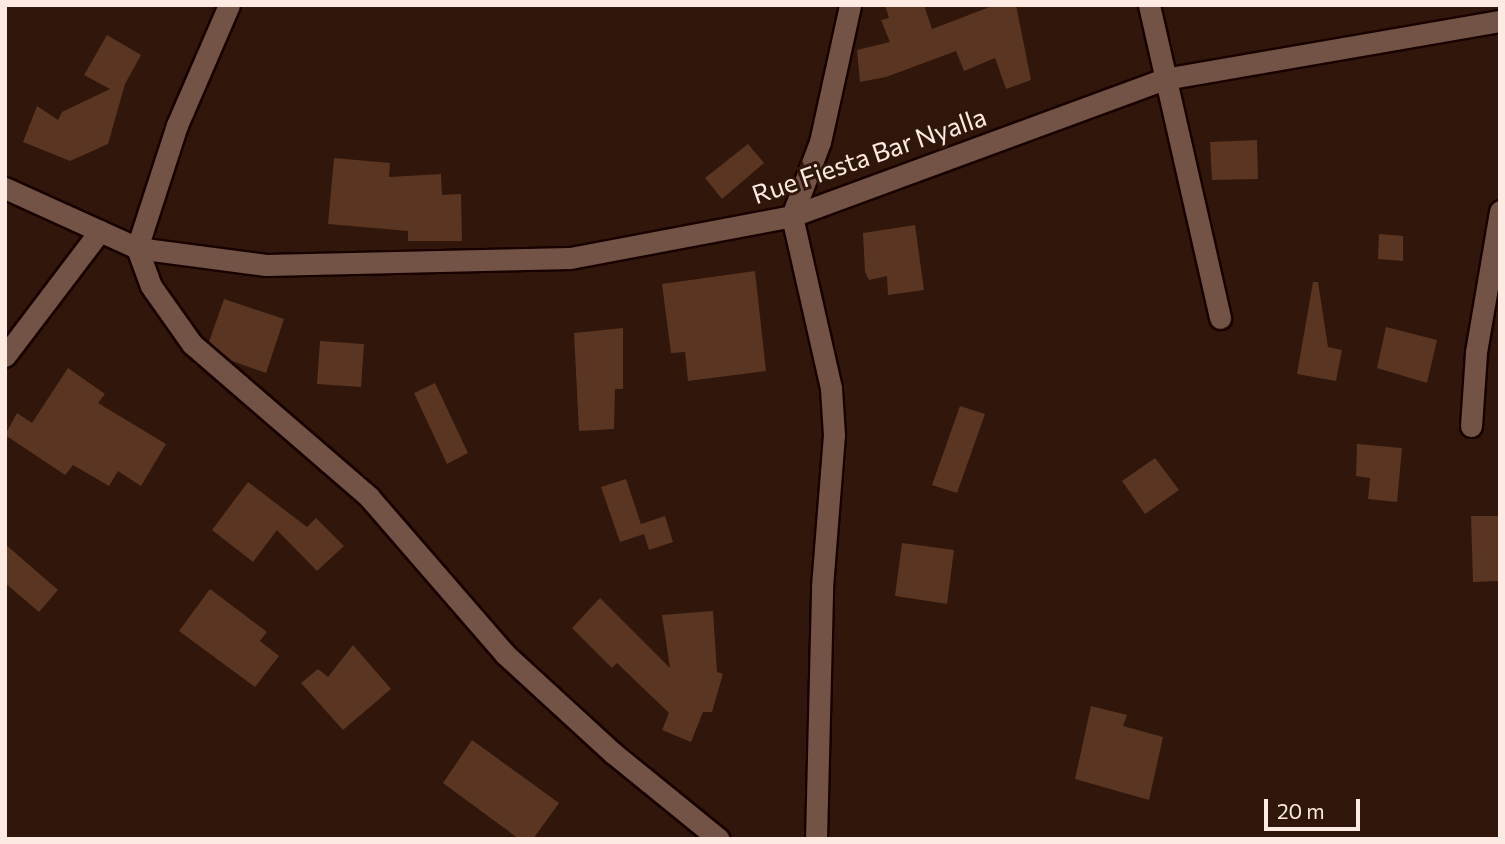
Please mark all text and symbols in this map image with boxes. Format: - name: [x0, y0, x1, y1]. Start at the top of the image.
- street label: Rue Fiesta Bar Nyalla: [748, 100, 990, 210]
- scale bar: [1267, 784, 1363, 828]
- text: 20 m: [1277, 798, 1325, 823]

